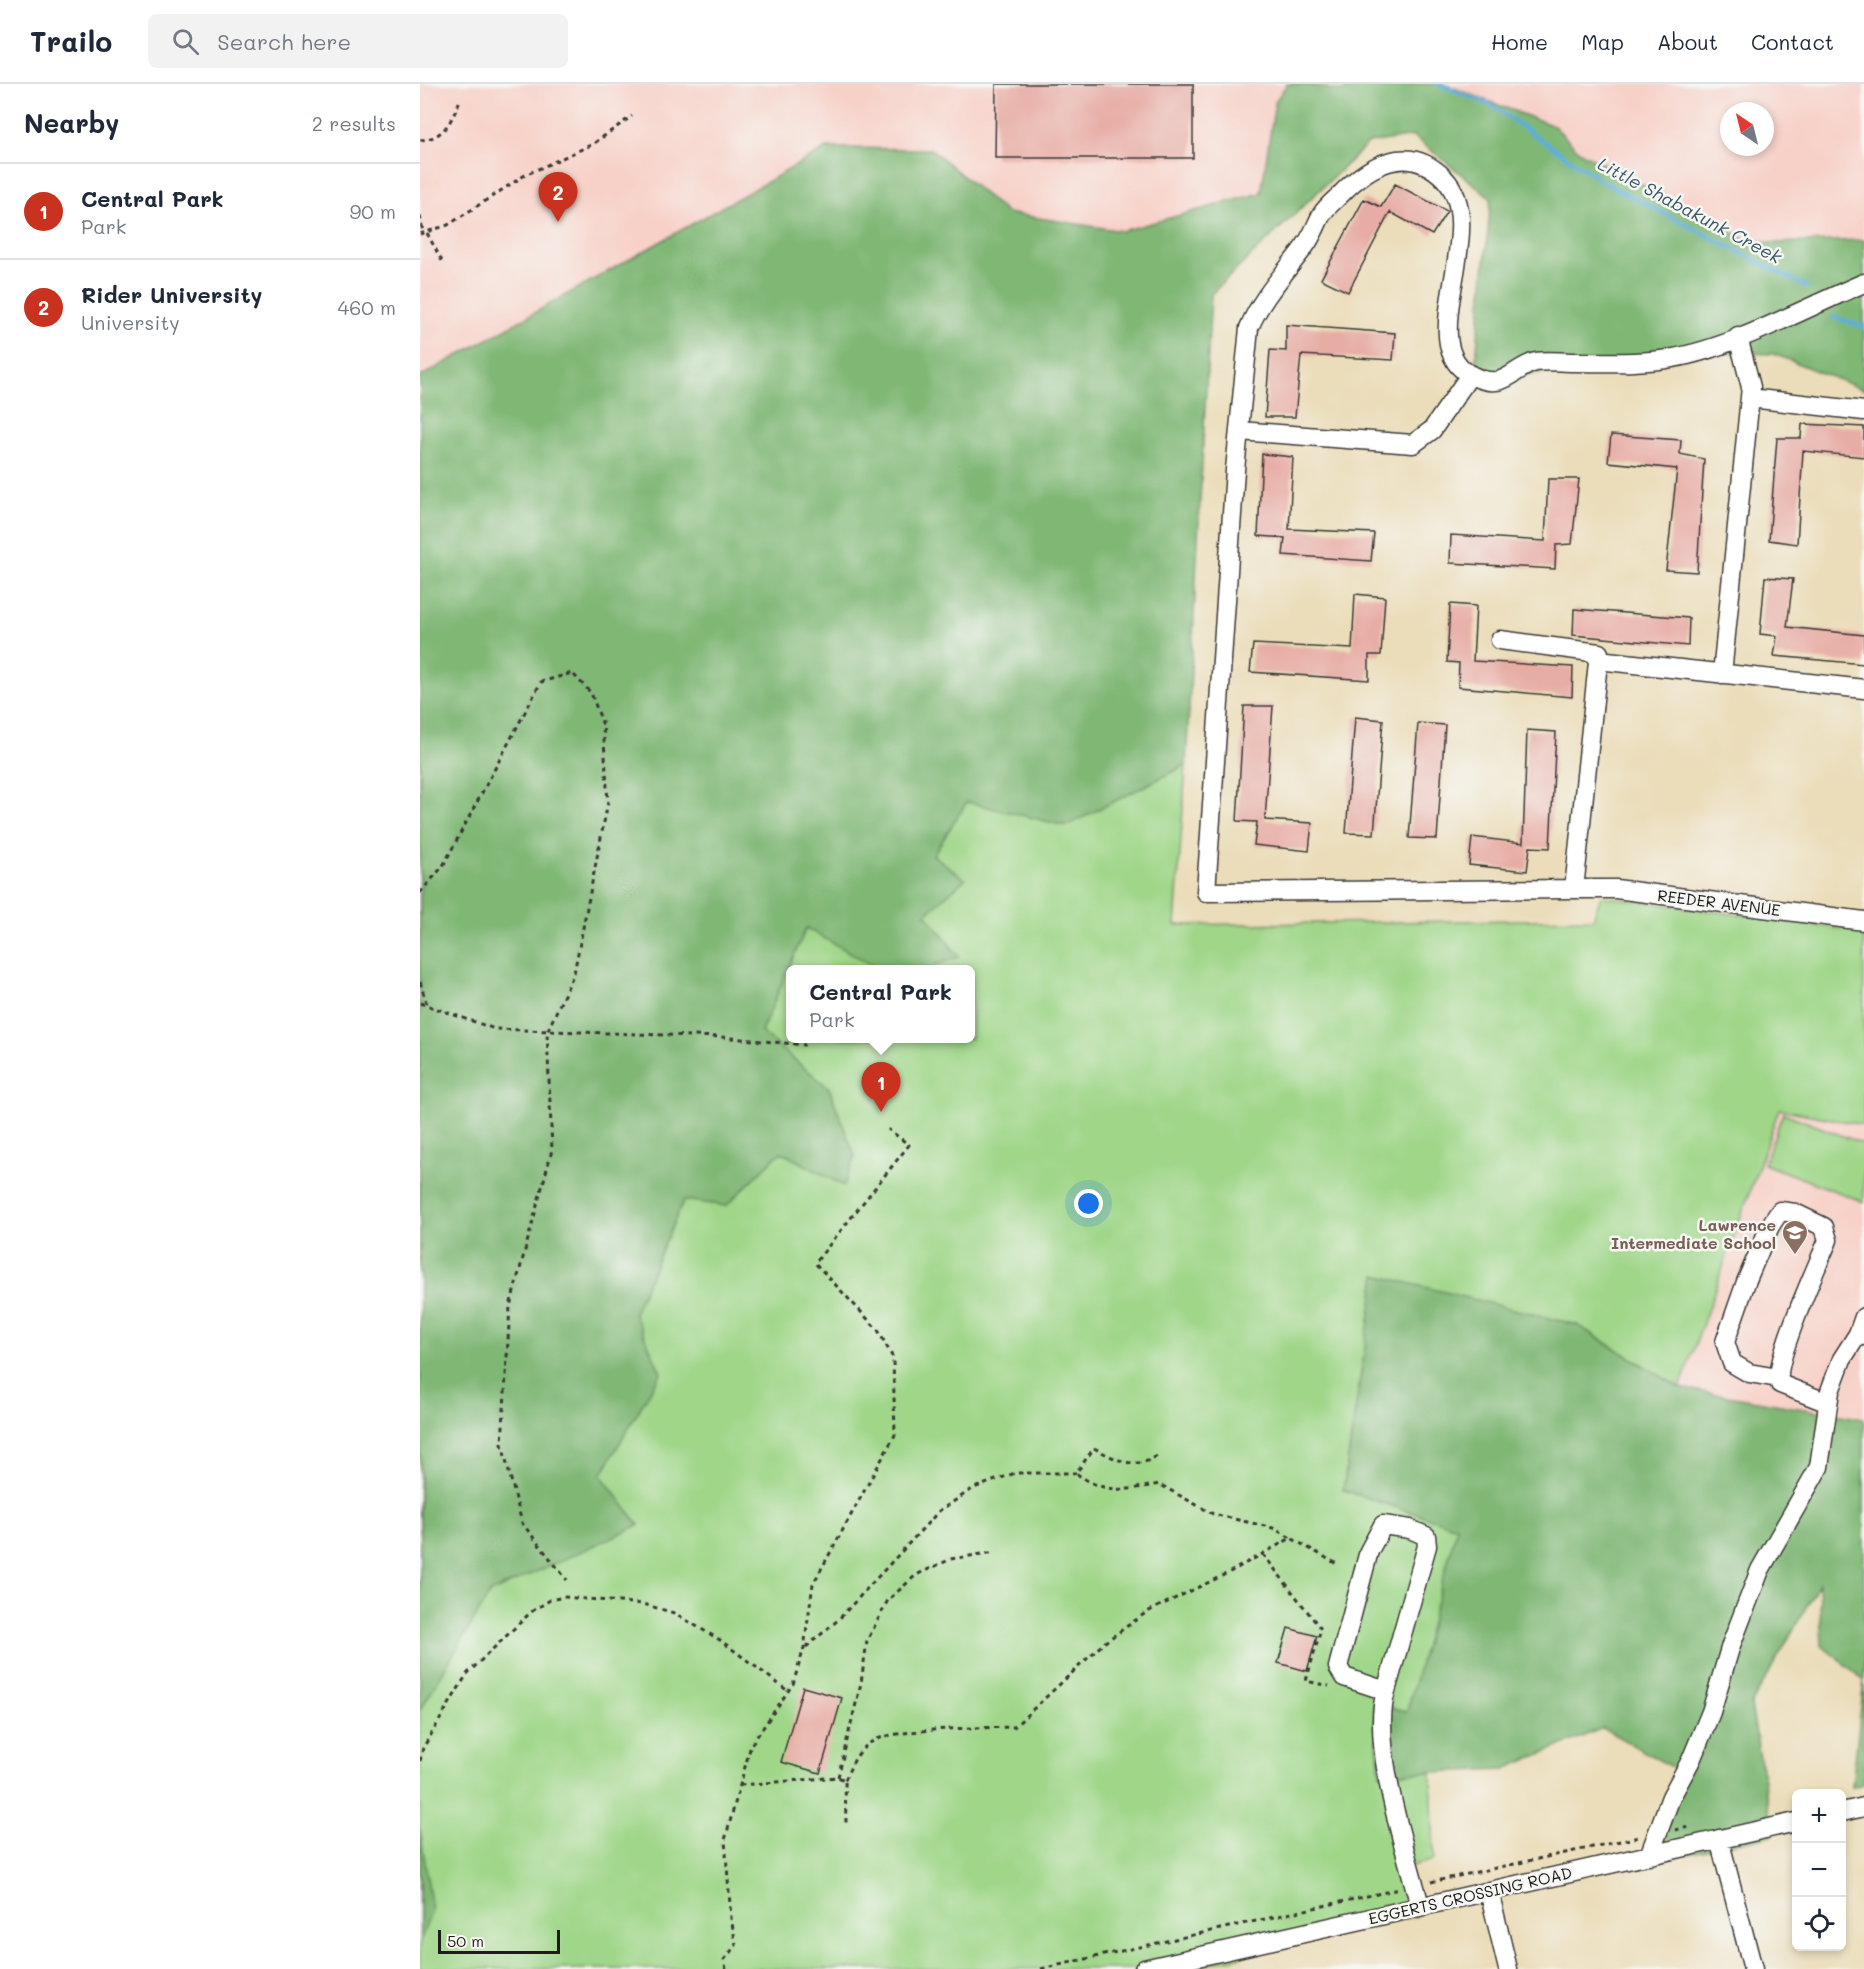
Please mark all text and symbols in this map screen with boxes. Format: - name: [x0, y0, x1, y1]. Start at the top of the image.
- search box: [148, 14, 568, 68]
- text: Trailo: [30, 23, 112, 59]
- icon: search: [169, 25, 202, 58]
- text: Search here: [217, 27, 351, 56]
- text: Home: [1491, 28, 1548, 55]
- text: Map: [1581, 28, 1624, 55]
- text: About: [1657, 28, 1718, 55]
- text: Contact: [1751, 28, 1834, 55]
- north arrow: [1720, 102, 1774, 156]
- text: Nearby: [24, 106, 119, 140]
- text: 2 results: [312, 110, 396, 136]
- water label: Little Shabakunk Creek: [1594, 151, 1786, 269]
- pin: 2: [538, 172, 578, 222]
- text: Central Park: [81, 184, 224, 213]
- text: 1: [39, 198, 48, 224]
- text: 90 m: [350, 198, 396, 224]
- text: Park: [81, 213, 126, 239]
- text: Rider University: [81, 280, 262, 309]
- text: 2: [38, 294, 49, 320]
- text: 460 m: [338, 294, 396, 320]
- text: University: [81, 309, 180, 335]
- street label: REEDER AVENUE: [1656, 884, 1782, 920]
- popup: [786, 965, 975, 1043]
- text: Central Park: [809, 977, 952, 1006]
- text: Park: [809, 1006, 855, 1032]
- pin: 1: [862, 1062, 900, 1112]
- your location: [1074, 1189, 1103, 1218]
- place label: Lawrence Intermediate School: [1611, 1214, 1776, 1253]
- school or university icon: Lawrence Intermediate School: [1780, 1218, 1810, 1256]
- map controls: [1792, 1789, 1846, 1951]
- button: +: [1792, 1789, 1846, 1843]
- button: −: [1792, 1843, 1846, 1897]
- street label: EGGERTS CROSSING ROAD: [1366, 1861, 1574, 1929]
- button: locate: [1792, 1897, 1846, 1951]
- scale bar: [438, 1927, 560, 1954]
- text: 50 m: [447, 1930, 484, 1951]

